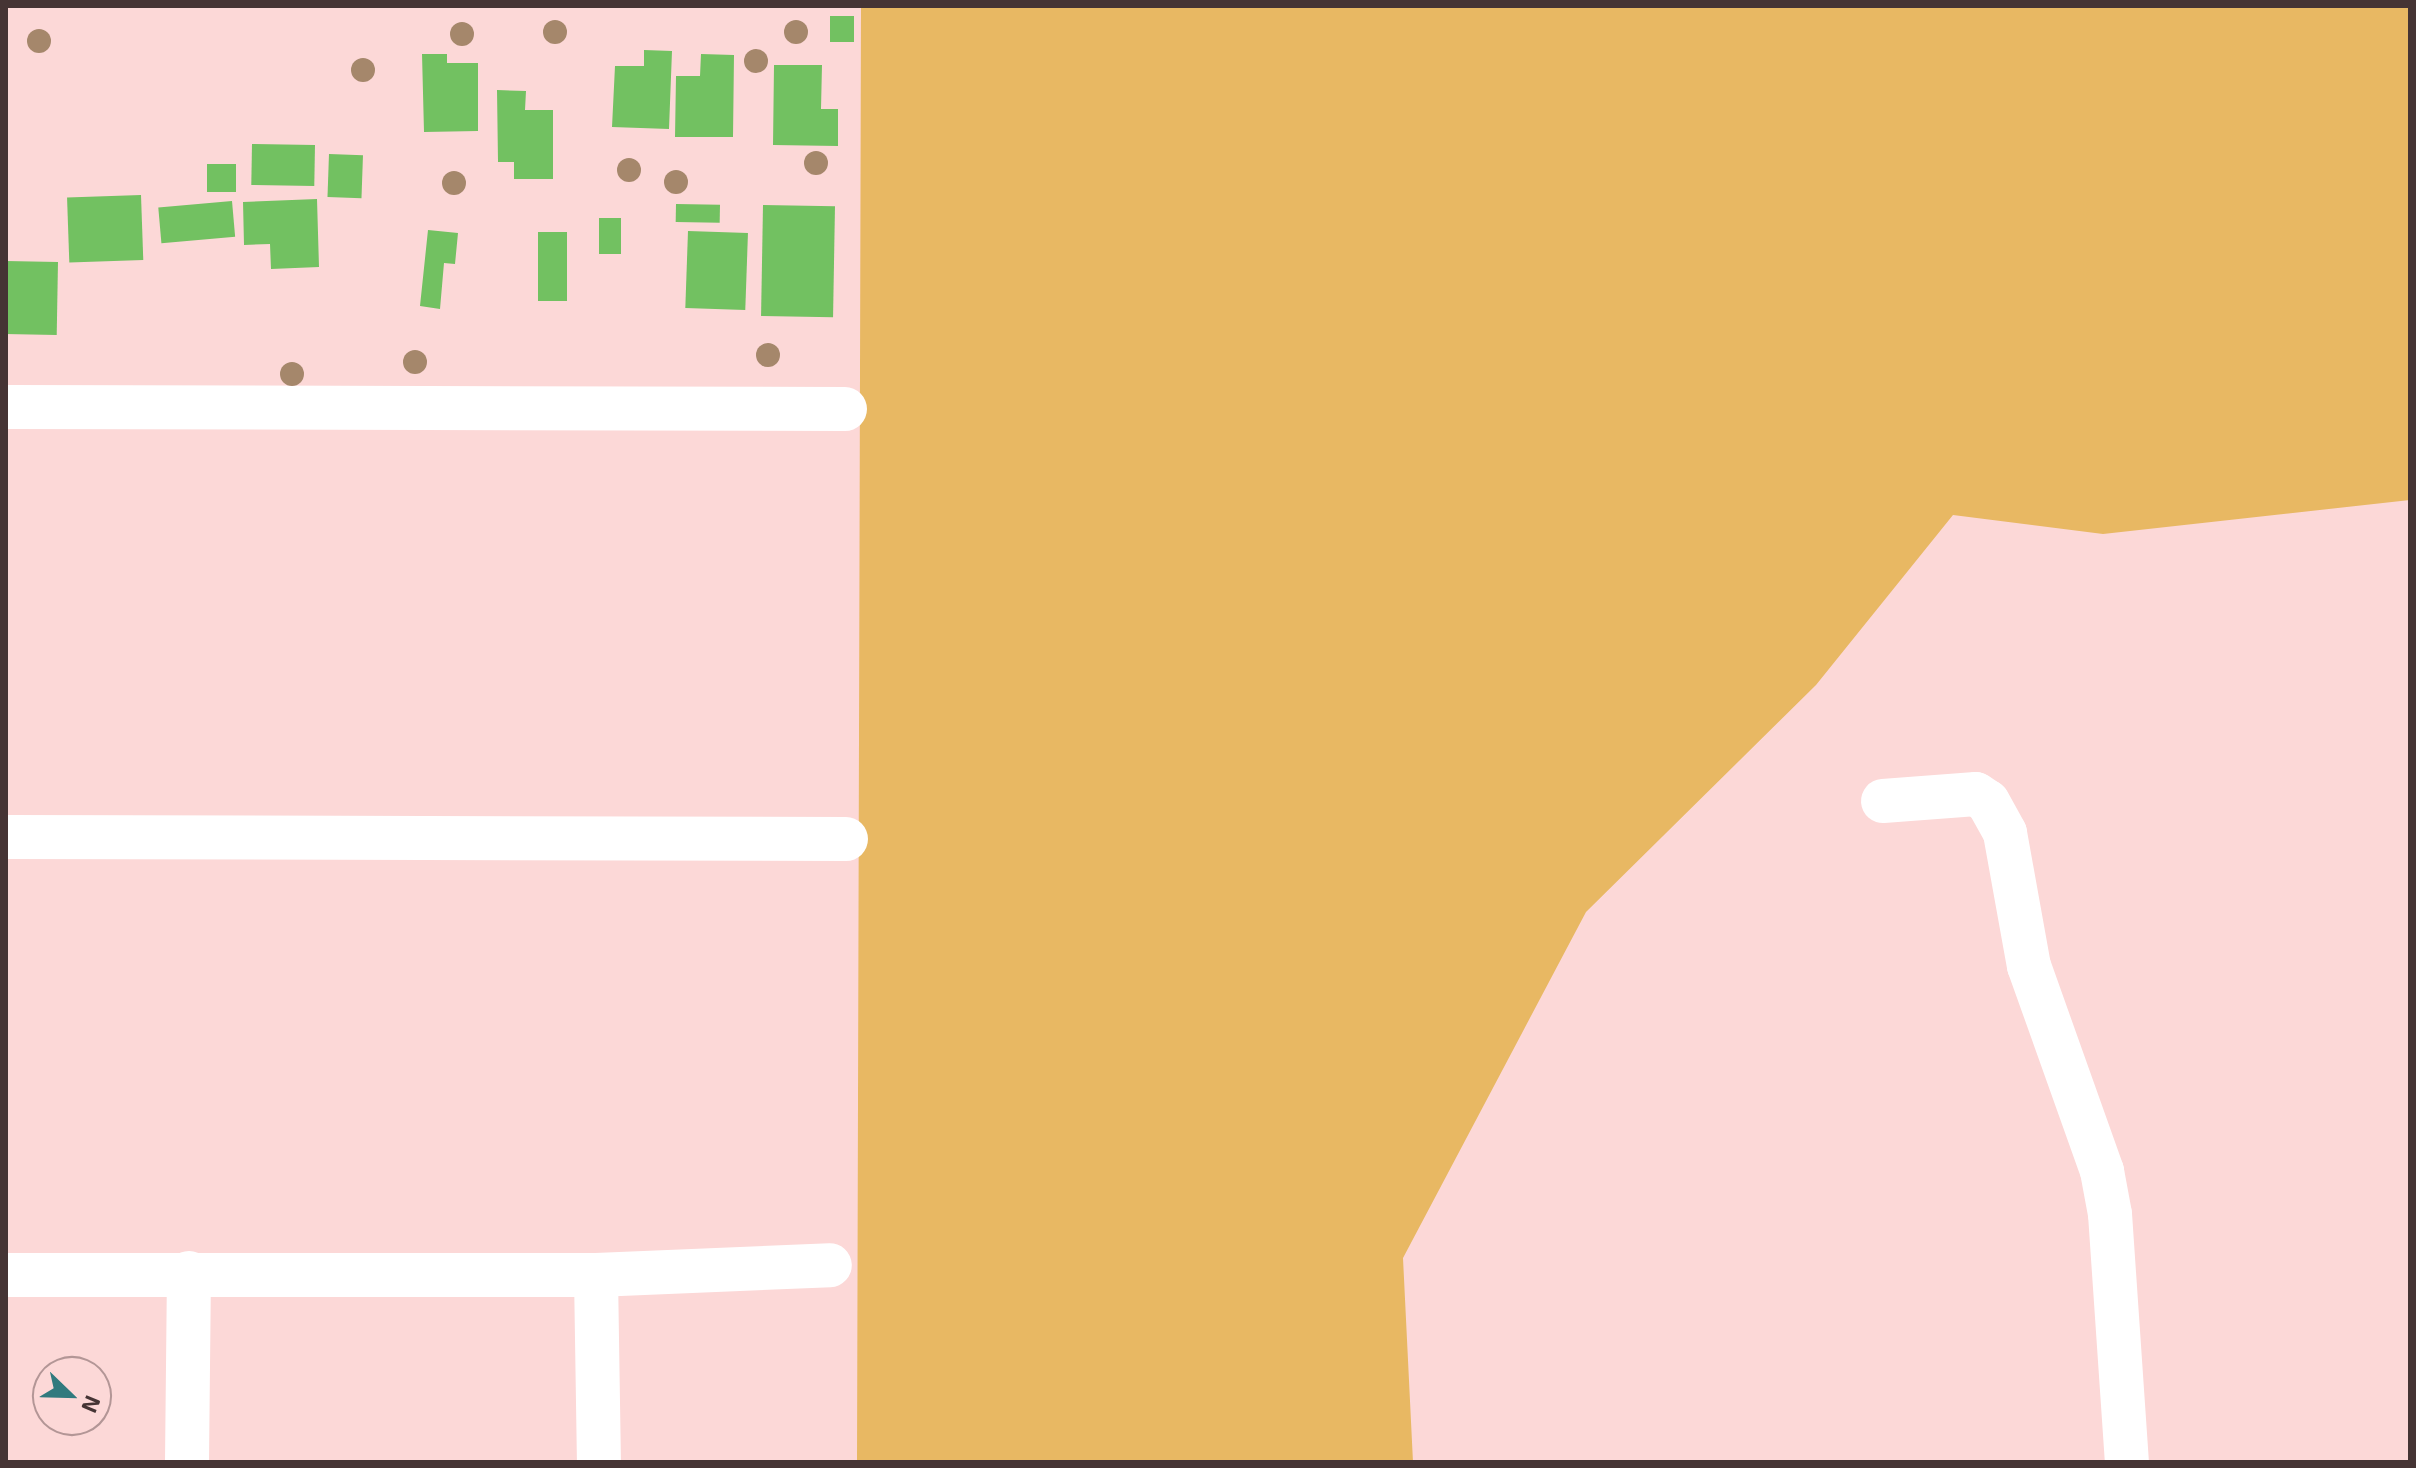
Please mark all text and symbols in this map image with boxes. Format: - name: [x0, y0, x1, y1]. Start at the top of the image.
- north arrow: [32, 1356, 112, 1436]
- text: N: [77, 1392, 107, 1417]

